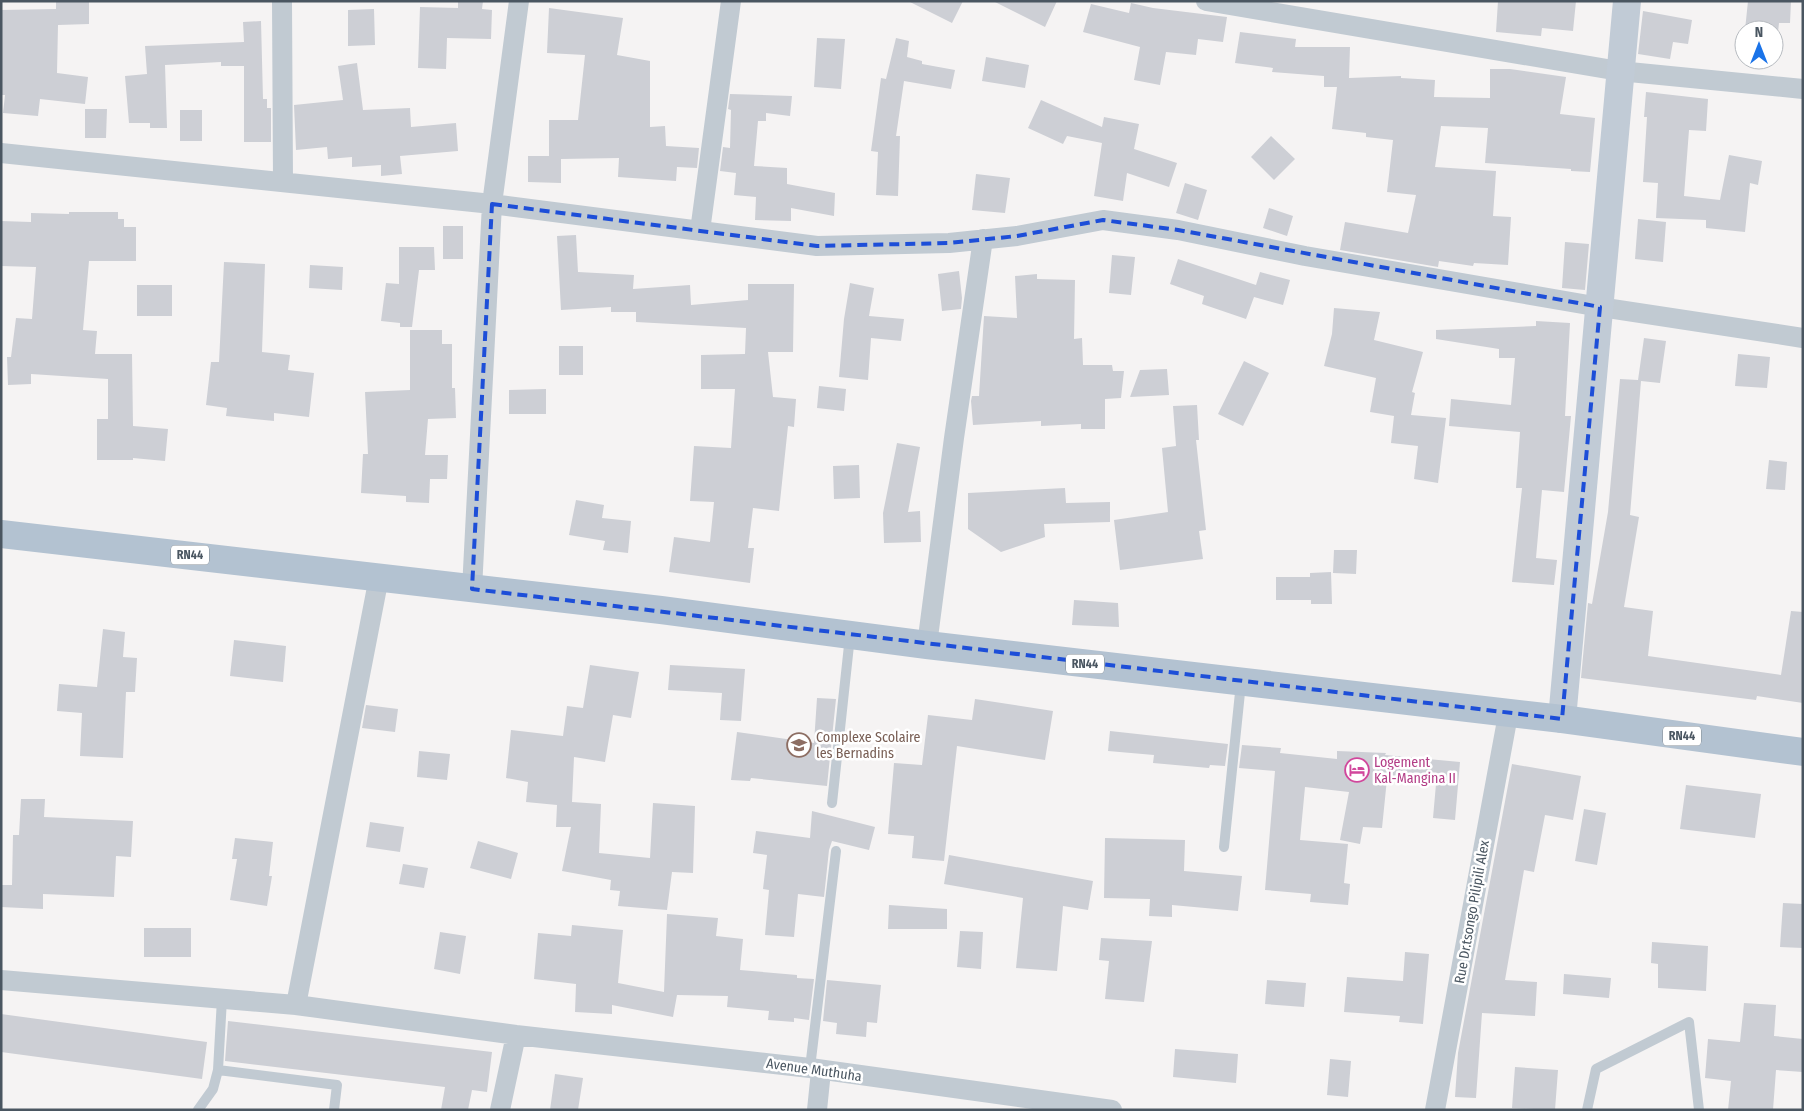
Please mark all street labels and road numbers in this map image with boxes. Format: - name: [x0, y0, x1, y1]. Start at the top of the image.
- road number: RN44: [171, 546, 209, 564]
- road number: RN44: [1066, 654, 1104, 674]
- road number: RN44: [1663, 726, 1701, 746]
- street label: Rue Dr.tsongo Pilipili Alex: [1451, 838, 1493, 985]
- street label: Avenue Muthuha: [765, 1055, 863, 1085]

